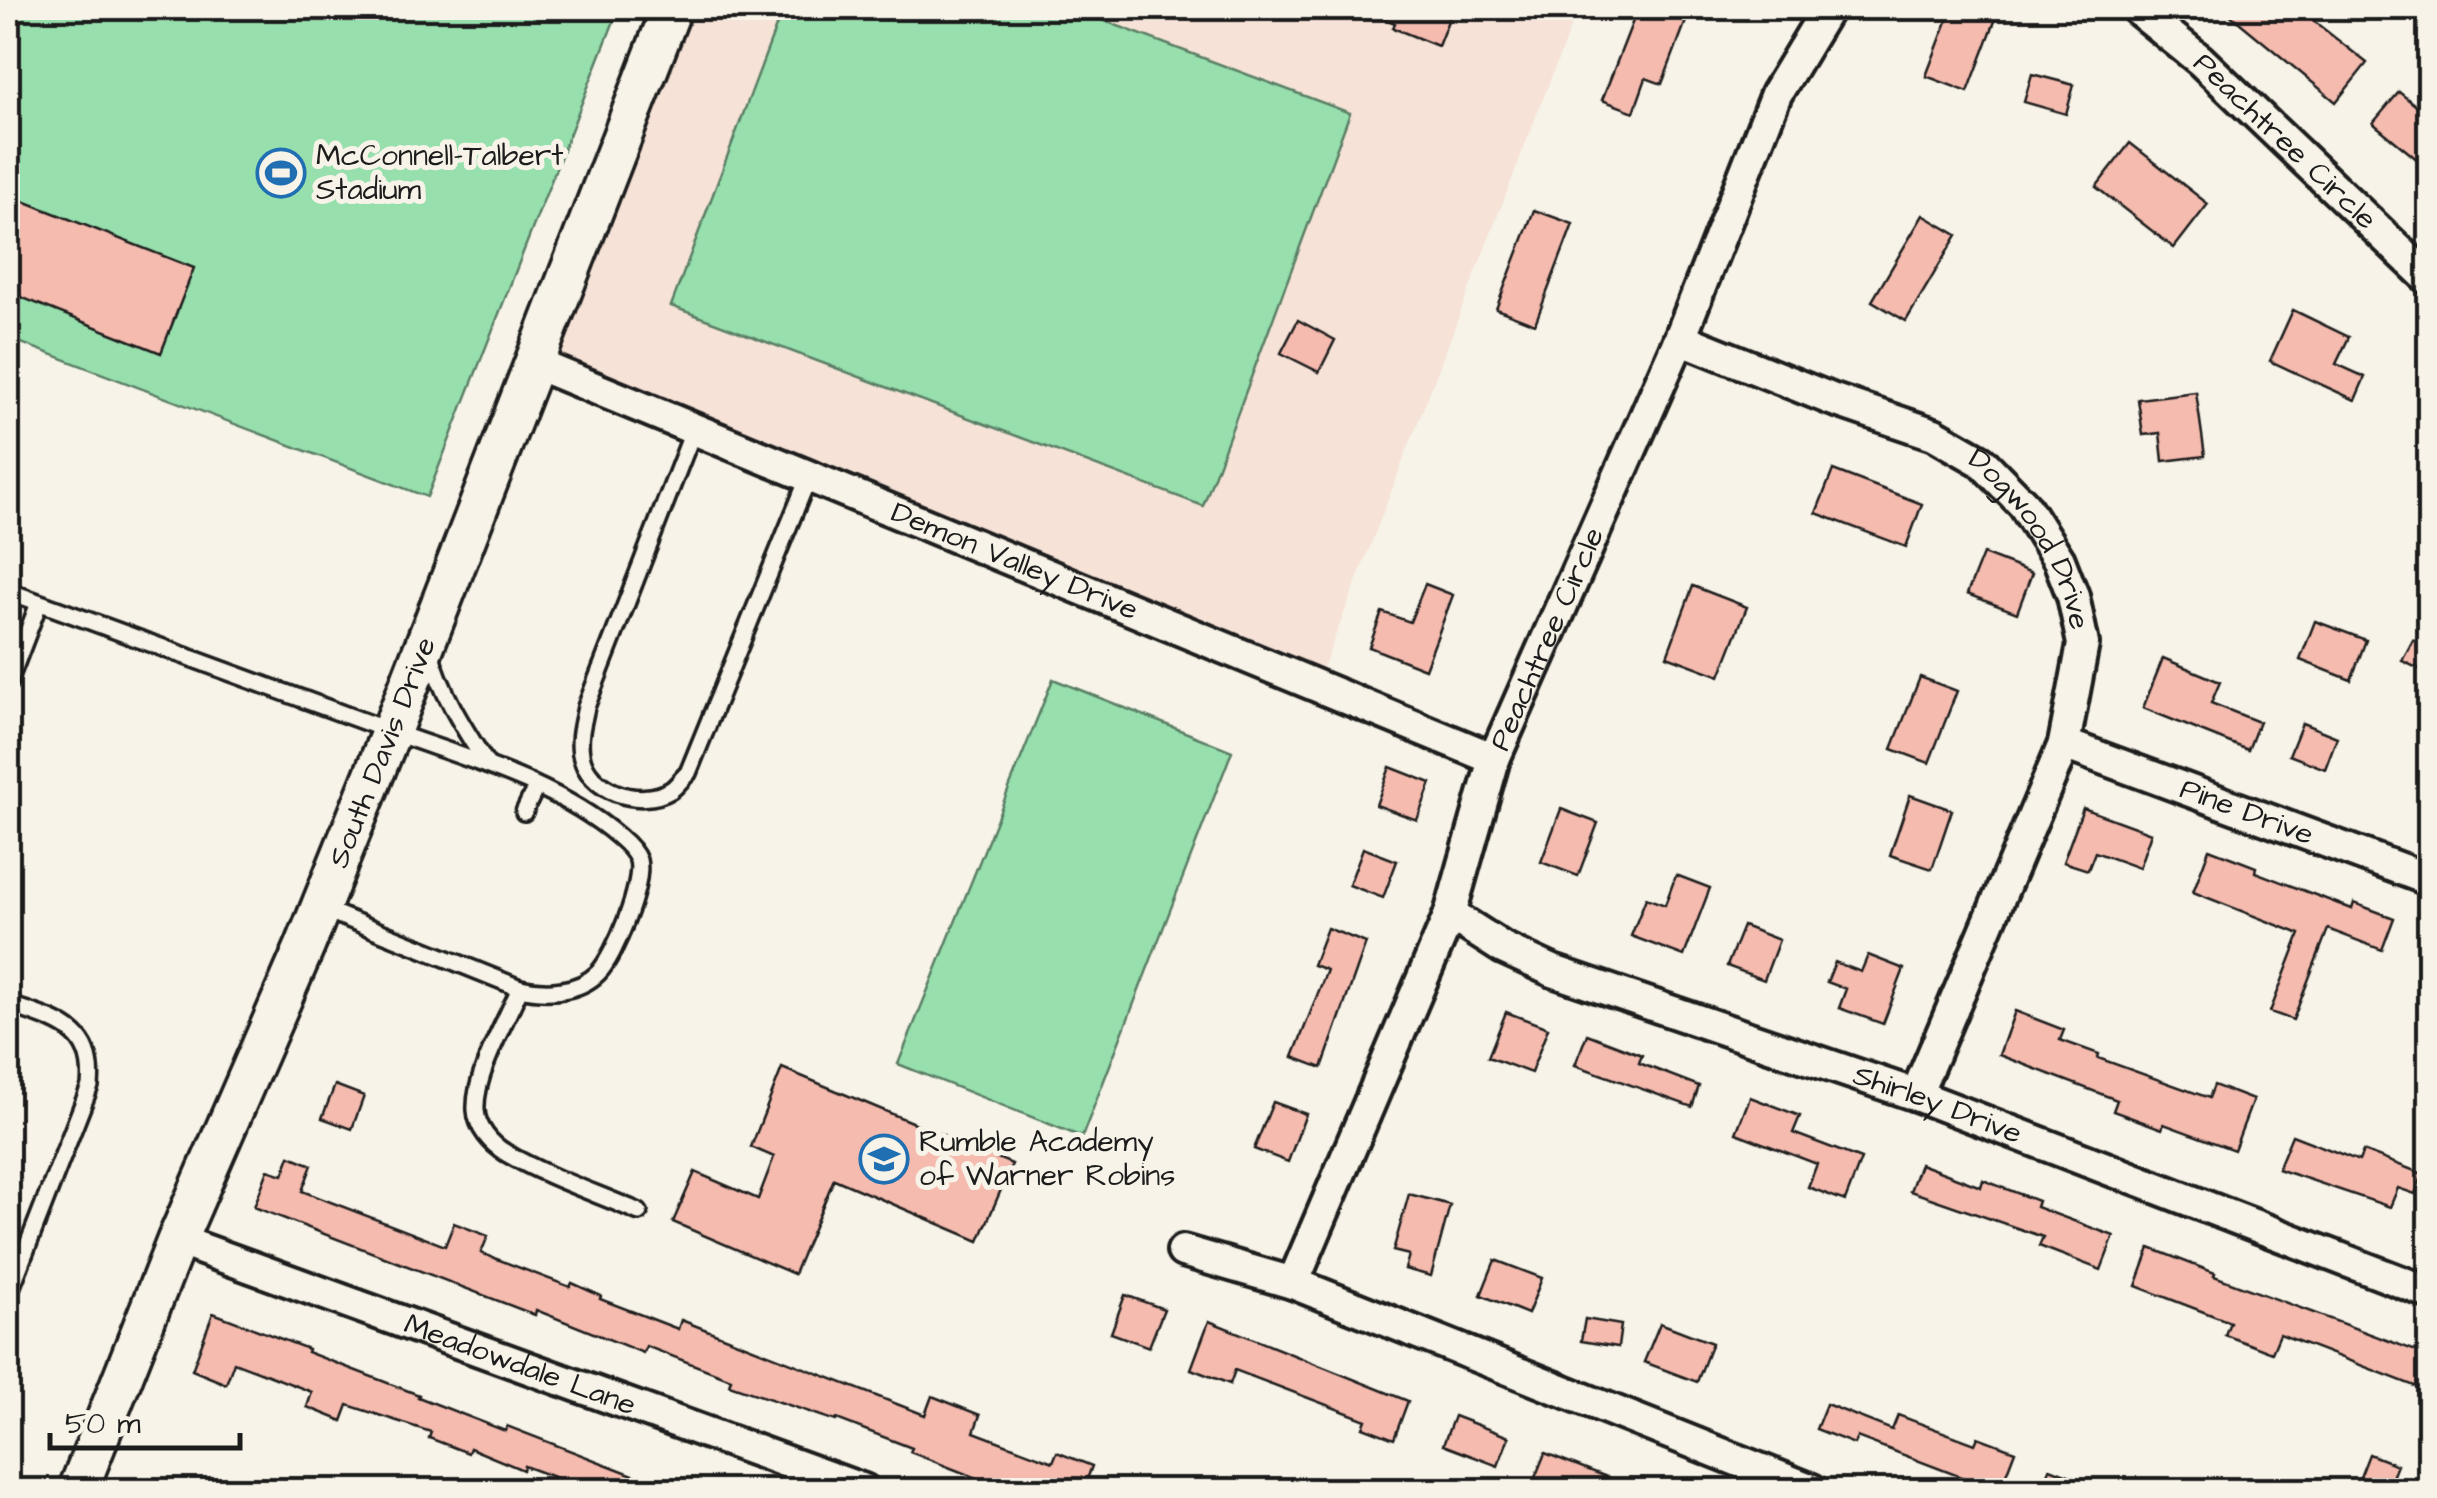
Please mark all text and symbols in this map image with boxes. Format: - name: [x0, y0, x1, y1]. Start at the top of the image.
- street label: Peachtree Circle: [2184, 43, 2386, 239]
- place label: McConnell-Talbert Stadium: [316, 135, 563, 211]
- sports icon: McConnell-Talbert Stadium: [255, 147, 307, 199]
- street label: Dogwood Drive: [1961, 437, 2100, 633]
- street label: Demon Valley Drive: [885, 492, 1145, 631]
- street label: Peachtree Circle: [1479, 521, 1615, 757]
- street label: South Davis Drive: [318, 631, 447, 874]
- street label: Pine Drive: [2174, 768, 2319, 856]
- street label: Shirley Drive: [1848, 1054, 2028, 1155]
- place label: Rumble Academy of Warner Robins: [919, 1121, 1175, 1197]
- school or university icon: Rumble Academy of Warner Robins: [858, 1133, 910, 1185]
- street label: Meadowdale Lane: [398, 1303, 642, 1426]
- scale bar: [50, 1388, 240, 1450]
- text: 50 m: [65, 1403, 141, 1445]

